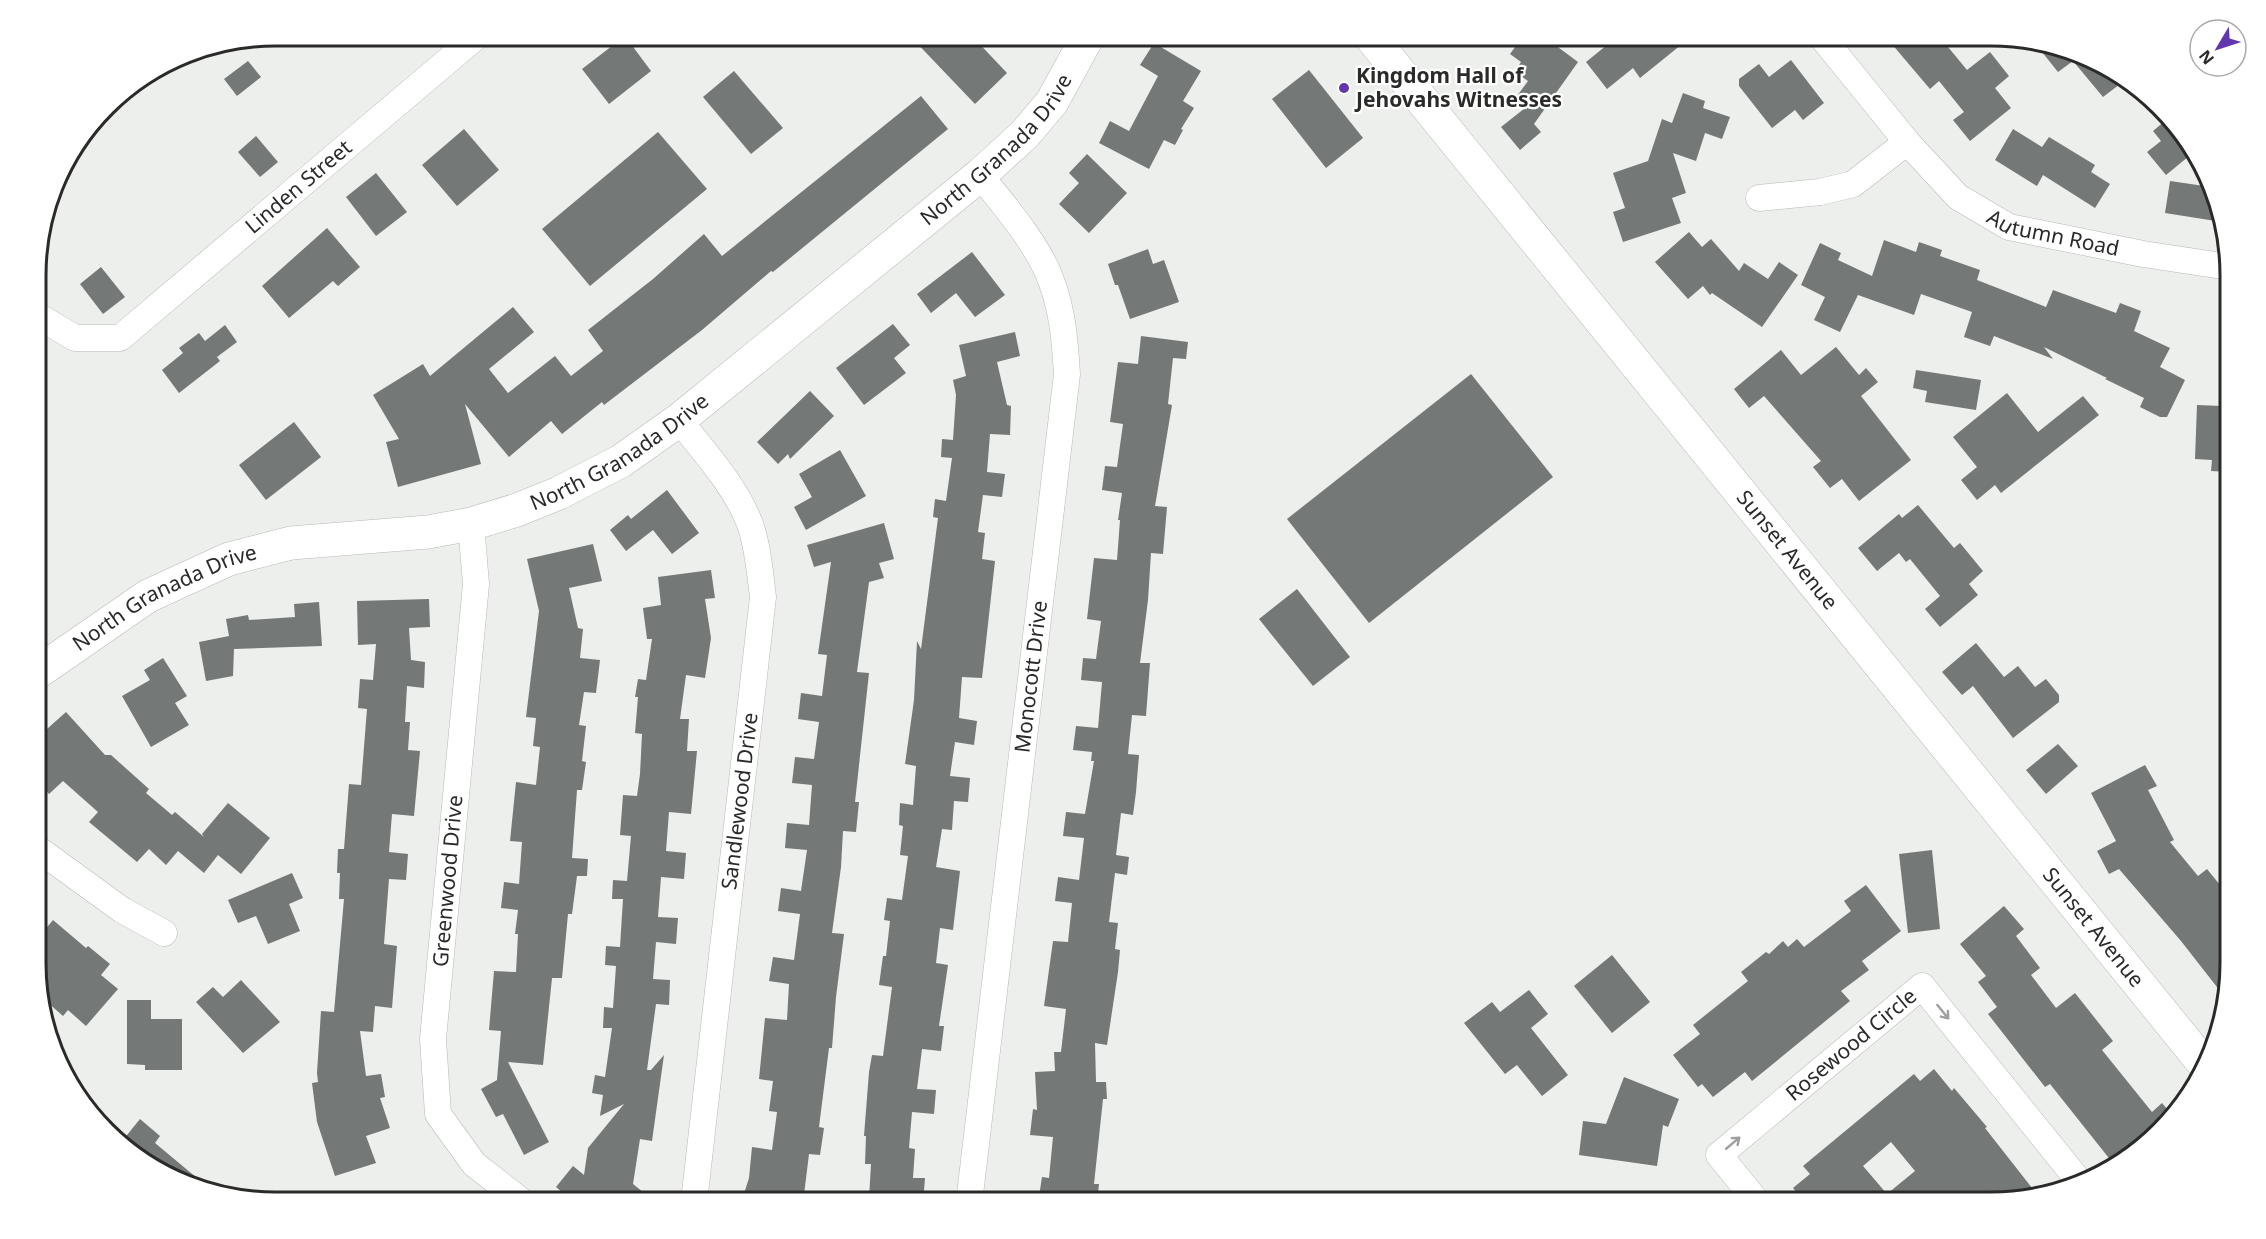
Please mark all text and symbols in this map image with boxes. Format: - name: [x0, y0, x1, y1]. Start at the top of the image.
- north arrow: [2188, 18, 2248, 78]
- text: N: [2194, 45, 2219, 69]
- place label: Kingdom Hall of Jehovahs Witnesses: [1354, 61, 1562, 113]
- street label: North Granada Drive: [914, 69, 1078, 231]
- marker: Kingdom Hall of Jehovahs Witnesses: [1337, 81, 1351, 95]
- street label: Linden Street: [239, 133, 357, 239]
- street label: Autumn Road: [1982, 202, 2122, 262]
- street label: North Granada Drive: [525, 386, 714, 516]
- street label: Sunset Avenue: [1731, 484, 1845, 615]
- street label: North Granada Drive: [67, 537, 259, 657]
- street label: Monocott Drive: [1007, 599, 1053, 754]
- street label: Sandlewood Drive: [714, 711, 764, 891]
- street label: Greenwood Drive: [426, 794, 468, 968]
- street label: Sunset Avenue: [2037, 861, 2151, 992]
- street label: Rosewood Circle: [1779, 982, 1922, 1107]
- one-way arrow: [1936, 1003, 1949, 1019]
- one-way arrow: [1725, 1137, 1741, 1150]

